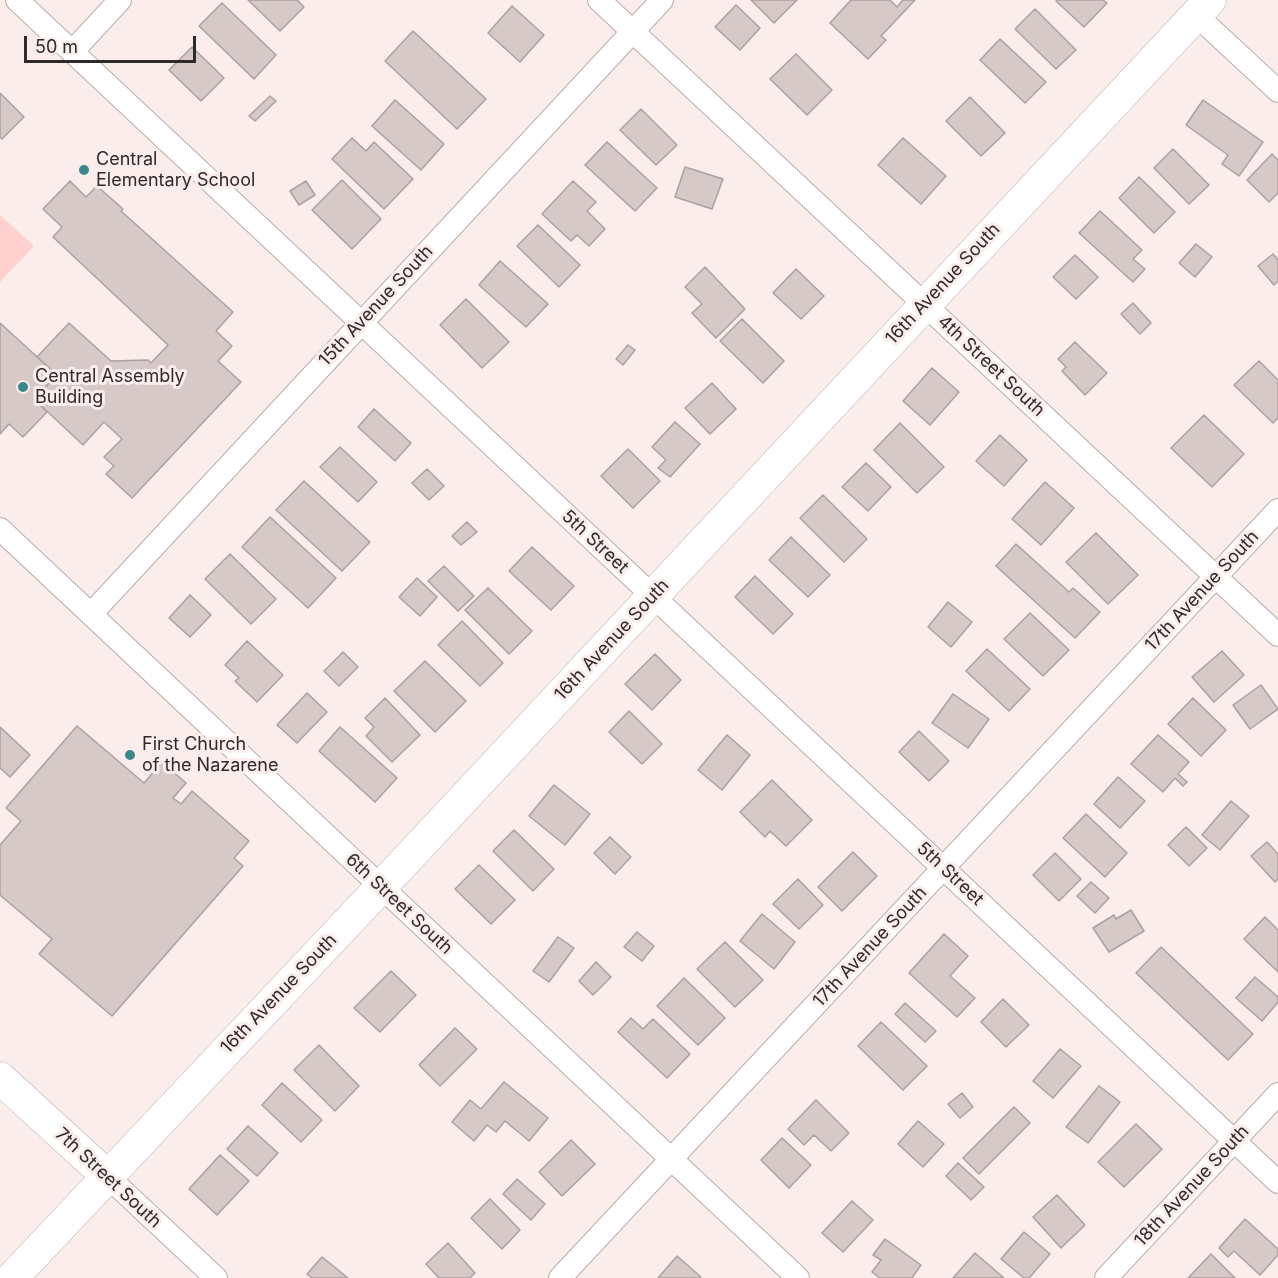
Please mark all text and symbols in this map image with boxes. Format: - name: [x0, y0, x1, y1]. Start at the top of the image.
- scale bar: [27, 24, 200, 62]
- text: 50 m: [35, 36, 78, 57]
- place label: Central Elementary School: [96, 149, 255, 192]
- marker: Central Elementary School: [77, 163, 91, 177]
- street label: 16th Avenue South: [881, 219, 1005, 349]
- street label: 15th Avenue South: [314, 241, 438, 371]
- street label: 4th Street South: [933, 311, 1049, 421]
- place label: Central Assembly Building: [35, 366, 185, 409]
- marker: Central Assembly Building: [16, 380, 30, 394]
- street label: 5th Street: [557, 506, 633, 578]
- street label: 17th Avenue South: [1141, 526, 1263, 656]
- street label: 16th Avenue South: [550, 575, 674, 705]
- place label: First Church of the Nazarene: [142, 734, 278, 777]
- marker: First Church of the Nazarene: [123, 748, 137, 762]
- street label: 5th Street: [912, 838, 988, 910]
- street label: 6th Street South: [341, 849, 457, 959]
- street label: 17th Avenue South: [809, 882, 931, 1012]
- street label: 16th Avenue South: [216, 930, 342, 1058]
- street label: 18th Avenue South: [1130, 1121, 1254, 1251]
- street label: 7th Street South: [50, 1123, 166, 1233]

